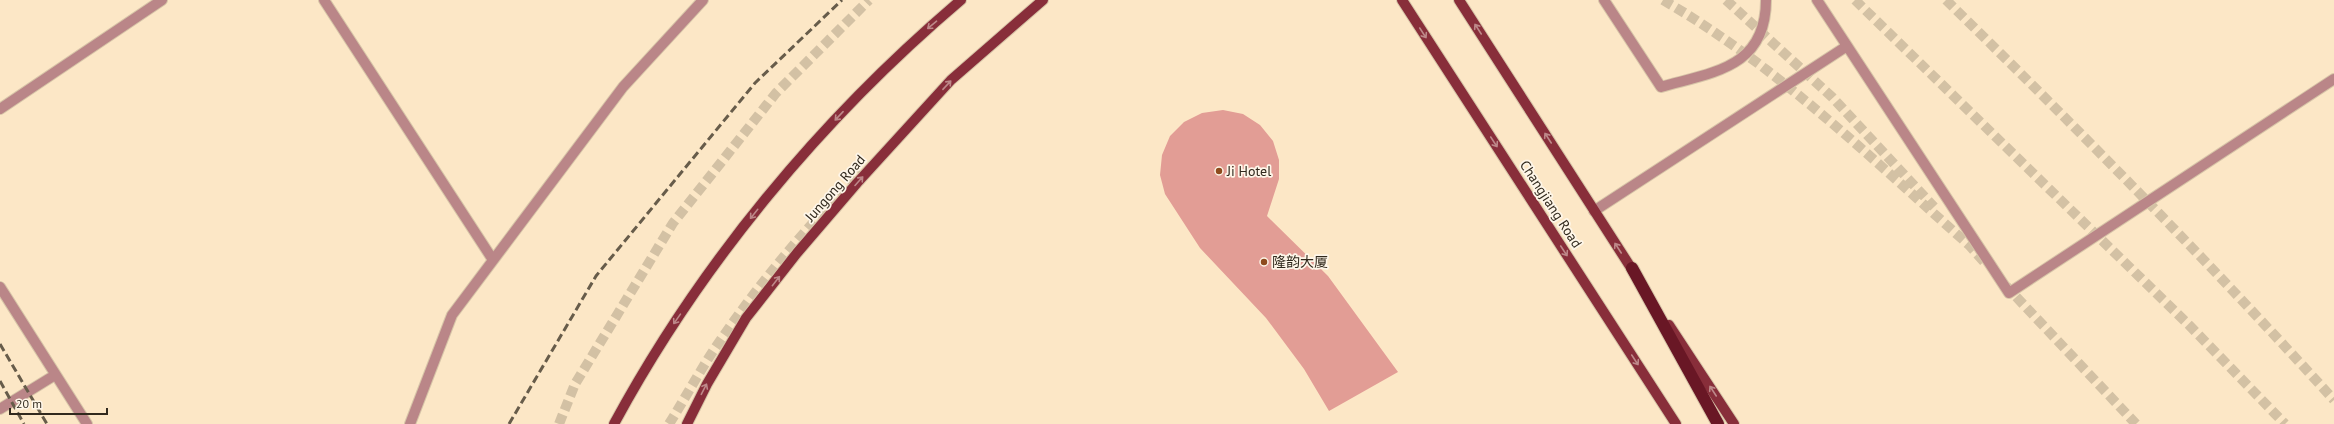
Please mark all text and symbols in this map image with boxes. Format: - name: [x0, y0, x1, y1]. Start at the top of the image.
- one-way arrow: [926, 21, 937, 30]
- one-way arrow: [1473, 23, 1481, 35]
- one-way arrow: [1419, 27, 1427, 38]
- one-way arrow: [942, 80, 951, 90]
- one-way arrow: [834, 111, 844, 121]
- one-way arrow: [1544, 133, 1552, 144]
- one-way arrow: [1490, 136, 1498, 147]
- street label: Jungong Road: [800, 151, 869, 226]
- street label: Changjiang Road: [1516, 157, 1586, 251]
- place label: Ji Hotel: [1226, 162, 1271, 180]
- marker: Ji Hotel: [1214, 166, 1224, 176]
- one-way arrow: [854, 176, 864, 186]
- one-way arrow: [749, 209, 758, 220]
- one-way arrow: [1614, 242, 1622, 254]
- one-way arrow: [1561, 245, 1569, 257]
- place label: 隆韵大厦: [1272, 253, 1328, 271]
- marker: 隆韵大厦: [1259, 257, 1269, 267]
- one-way arrow: [771, 275, 780, 286]
- one-way arrow: [672, 313, 680, 325]
- one-way arrow: [1631, 354, 1639, 365]
- one-way arrow: [701, 384, 709, 396]
- one-way arrow: [1709, 386, 1717, 397]
- scale bar: [10, 390, 107, 416]
- text: 20 m: [16, 396, 42, 411]

